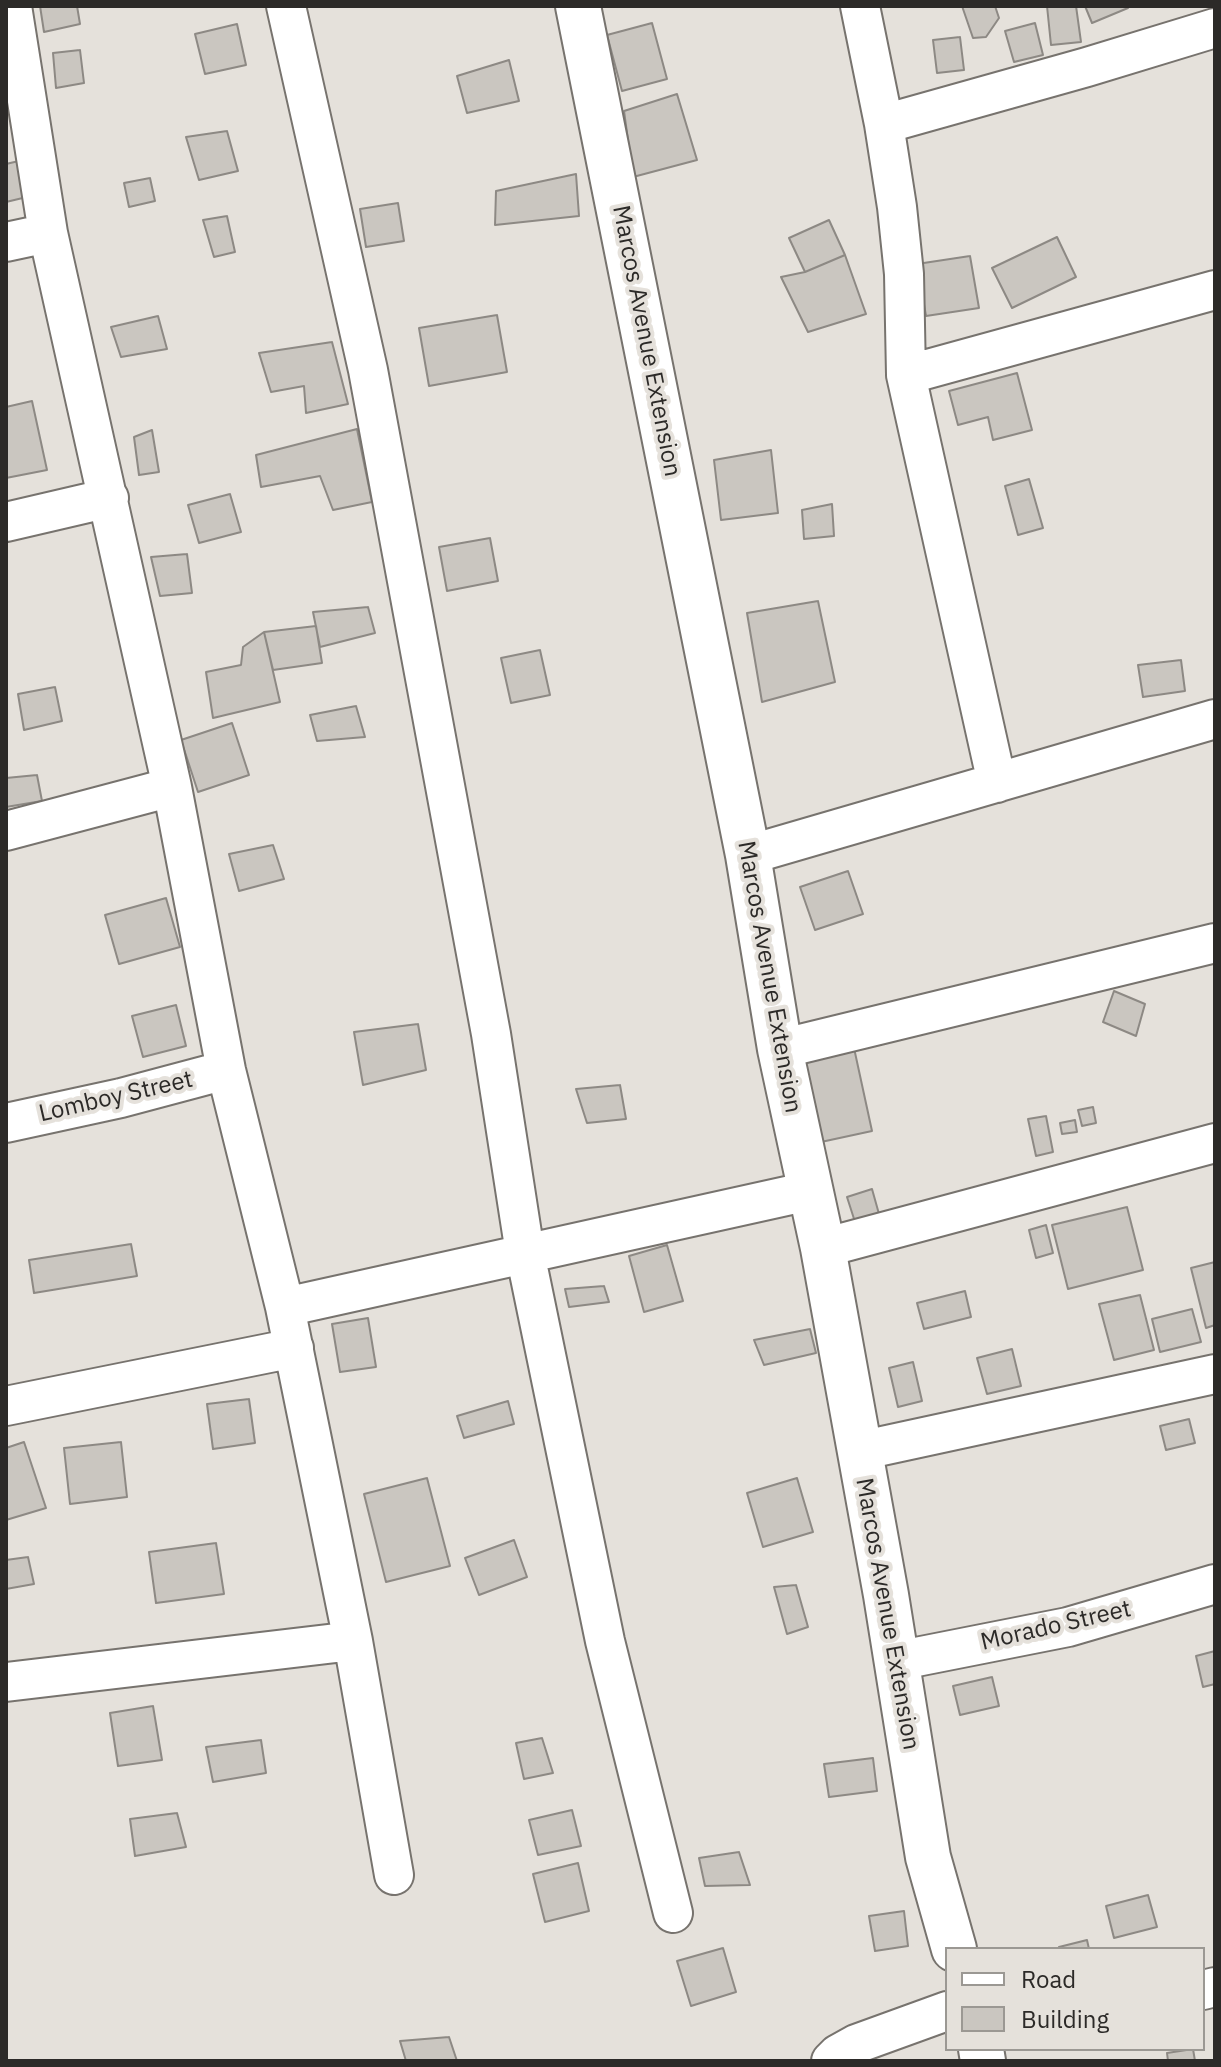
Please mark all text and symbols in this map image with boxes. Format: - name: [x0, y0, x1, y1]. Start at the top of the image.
- street label: Marcos Avenue Extension: [606, 203, 686, 479]
- street label: Marcos Avenue Extension: [731, 839, 807, 1115]
- street label: Lomboy Street: [36, 1065, 196, 1129]
- street label: Marcos Avenue Extension: [849, 1476, 925, 1752]
- street label: Morado Street: [978, 1595, 1134, 1657]
- legend: [945, 1947, 1205, 2051]
- text: Road: [1021, 1963, 1076, 1995]
- text: Building: [1021, 2003, 1109, 2035]

